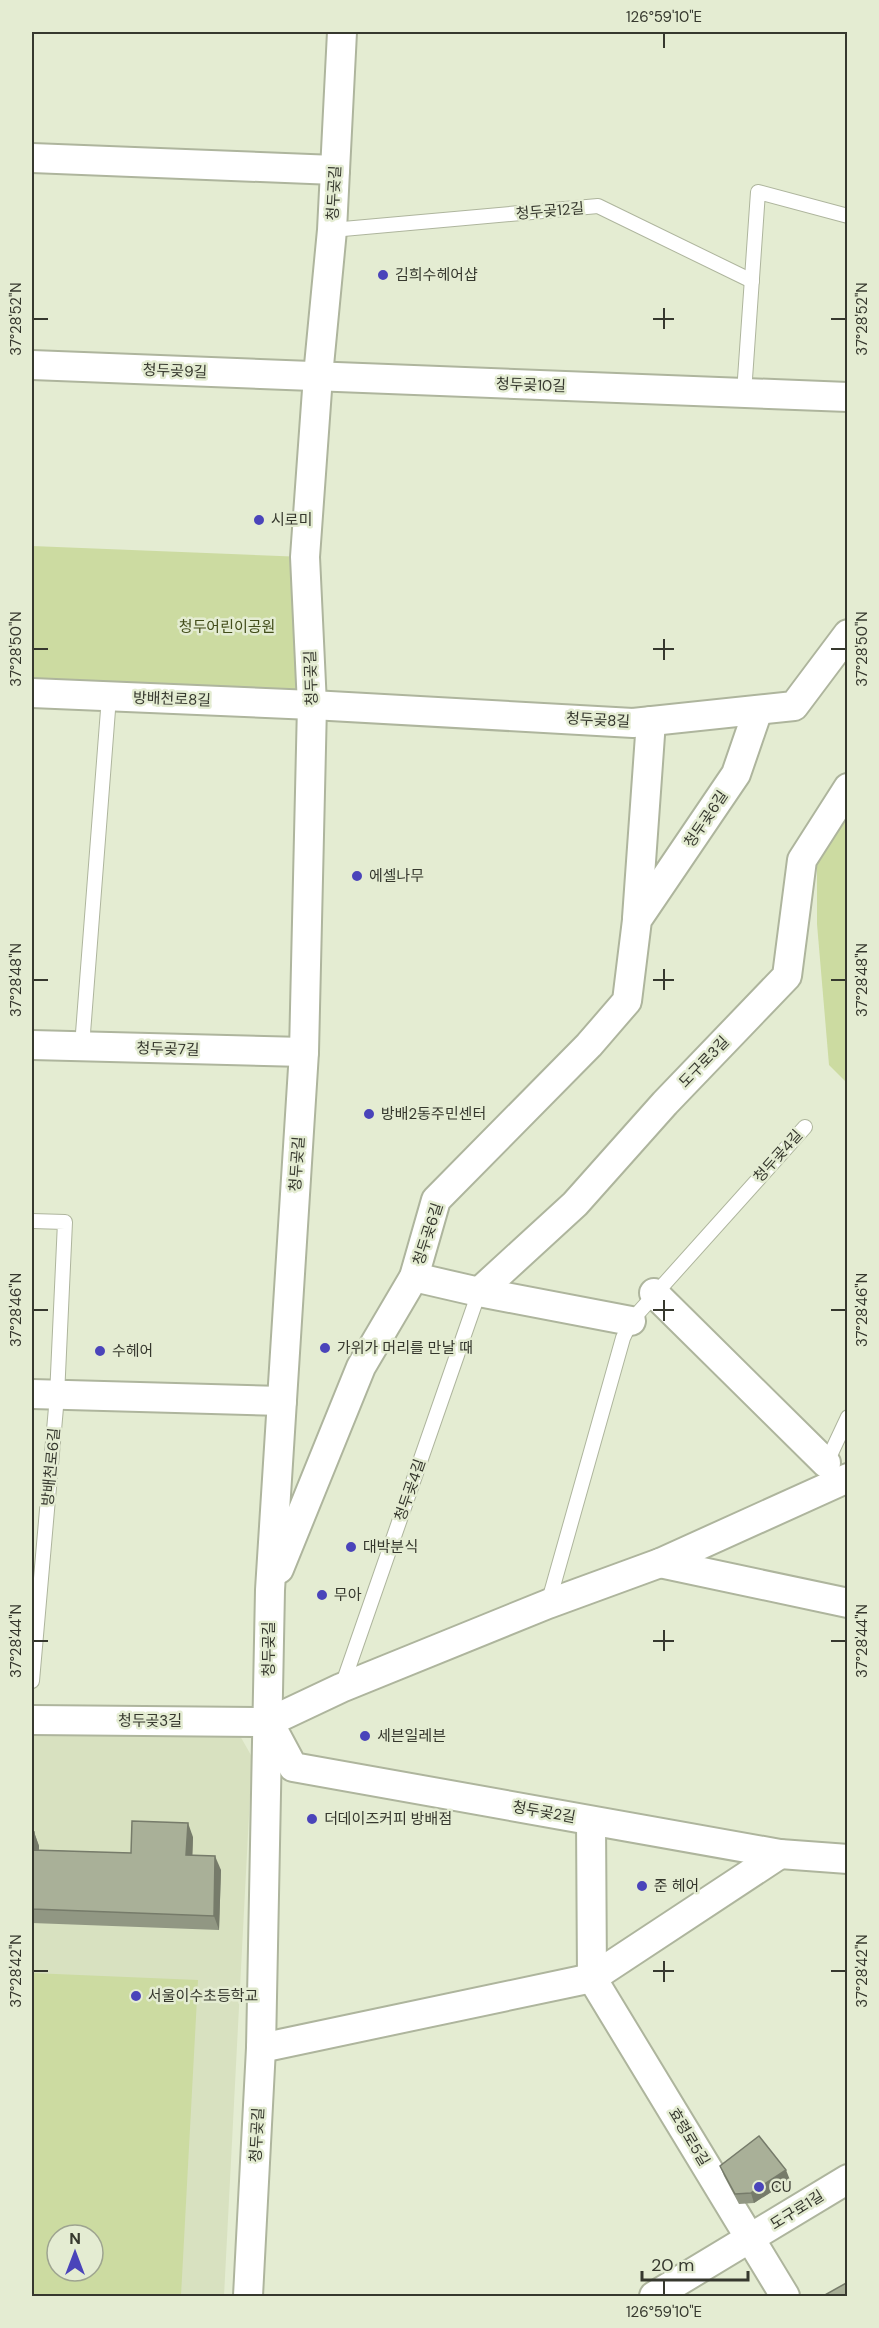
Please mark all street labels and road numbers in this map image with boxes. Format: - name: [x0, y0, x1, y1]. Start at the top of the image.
- street label: 청두곶길: [323, 165, 345, 221]
- street label: 청두곶12길: [515, 198, 585, 224]
- street label: 청두곶9길: [142, 360, 208, 382]
- street label: 청두곶10길: [496, 374, 566, 396]
- street label: 청두곶길: [300, 650, 322, 706]
- street label: 방배천로8길: [133, 688, 211, 710]
- street label: 청두곶8길: [565, 708, 631, 732]
- street label: 청두곶6길: [680, 787, 732, 851]
- street label: 도구로3길: [675, 1032, 733, 1092]
- street label: 청두곶7길: [136, 1038, 200, 1060]
- street label: 청두곶4길: [749, 1125, 807, 1187]
- street label: 청두곶길: [285, 1136, 309, 1192]
- street label: 청두곶6길: [409, 1200, 447, 1268]
- street label: 방배천로6길: [38, 1427, 64, 1507]
- street label: 청두곶4길: [390, 1456, 430, 1524]
- street label: 청두곶길: [259, 1621, 279, 1677]
- street label: 청두곶3길: [118, 1711, 182, 1731]
- street label: 청두곶2길: [511, 1797, 577, 1827]
- street label: 효령로5길: [664, 2104, 714, 2170]
- street label: 청두곶길: [246, 2107, 268, 2163]
- street label: 도구로1길: [766, 2186, 828, 2234]

